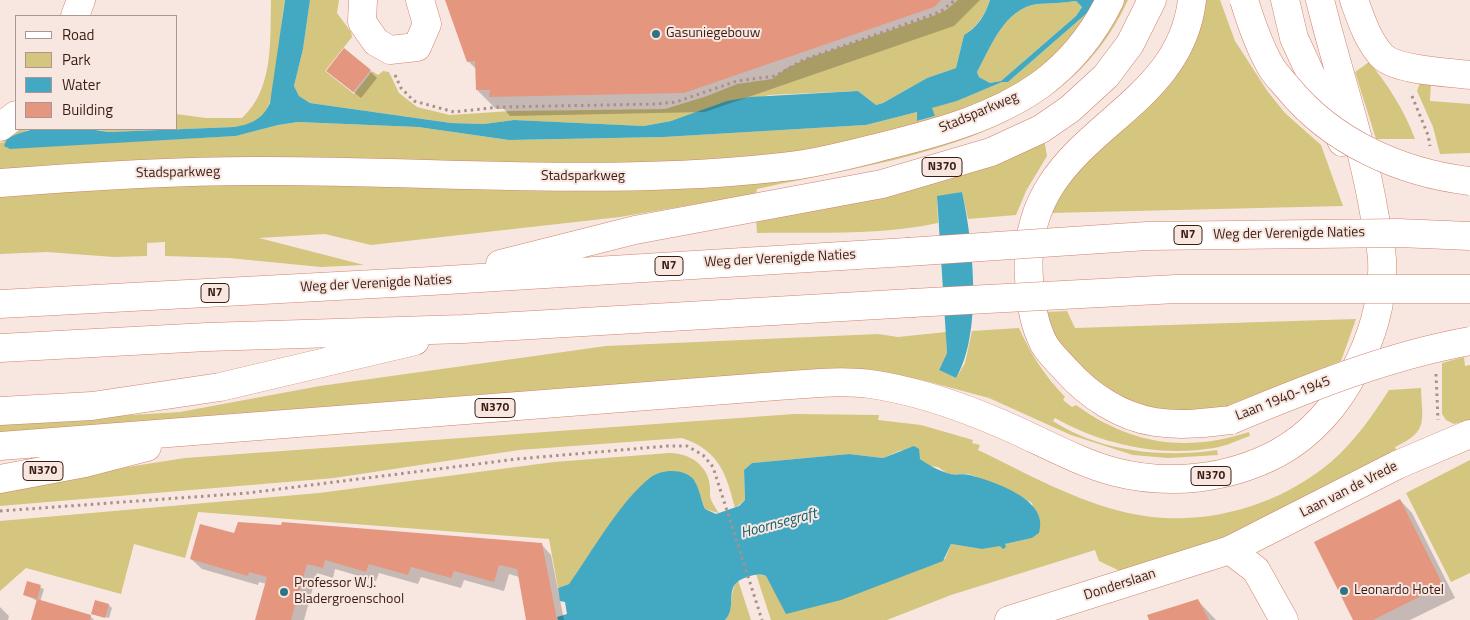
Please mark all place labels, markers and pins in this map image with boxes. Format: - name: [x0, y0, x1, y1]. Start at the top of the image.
- place label: Gasuniegebouw: [666, 26, 760, 42]
- marker: Gasuniegebouw: [650, 28, 662, 40]
- place label: Professor W.J. Bladergroenschool: [294, 576, 404, 608]
- place label: Leonardo Hotel: [1354, 583, 1444, 599]
- marker: Leonardo Hotel: [1338, 585, 1350, 597]
- marker: Professor W.J. Bladergroenschool: [278, 586, 290, 598]

